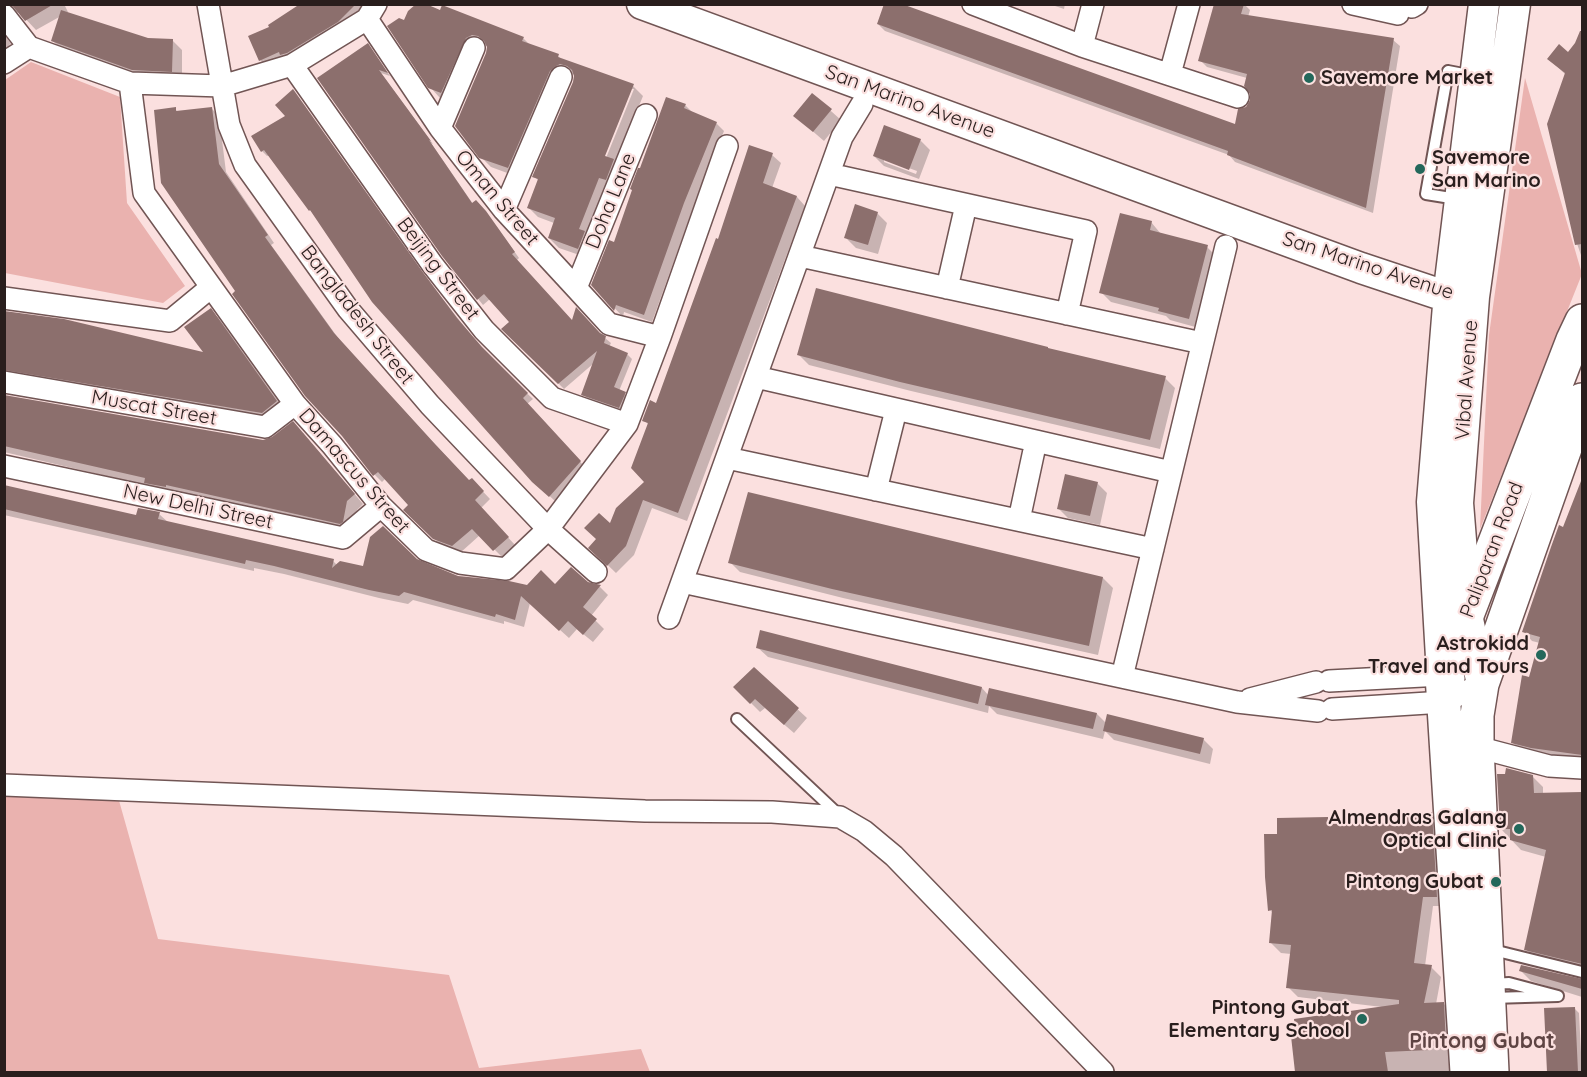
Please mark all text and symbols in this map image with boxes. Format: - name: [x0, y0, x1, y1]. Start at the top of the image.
- street label: San Marino Avenue: [822, 60, 998, 144]
- place label: Savemore Market: [1321, 66, 1493, 90]
- marker: Savemore Market: [1302, 71, 1316, 85]
- street label: Oman Street: [450, 145, 544, 251]
- place label: Savemore San Marino: [1432, 146, 1541, 193]
- street label: Doha Lane: [581, 150, 641, 252]
- marker: Savemore San Marino: [1413, 162, 1427, 176]
- street label: Beijing Street: [392, 213, 484, 325]
- street label: San Marino Avenue: [1279, 227, 1457, 305]
- street label: Bangladesh Street: [295, 241, 419, 389]
- street label: Vibal Avenue: [1451, 319, 1483, 441]
- street label: Muscat Street: [90, 385, 218, 431]
- street label: Damascus Street: [293, 404, 415, 538]
- street label: New Delhi Street: [121, 479, 275, 535]
- street label: Paliparan Road: [1455, 479, 1529, 621]
- place label: Astrokidd Travel and Tours: [1368, 632, 1529, 679]
- marker: Astrokidd Travel and Tours: [1534, 648, 1548, 662]
- place label: Almendras Galang Optical Clinic: [1328, 806, 1507, 853]
- marker: Almendras Galang Optical Clinic: [1512, 822, 1526, 836]
- place label: Pintong Gubat: [1346, 870, 1484, 894]
- marker: Pintong Gubat: [1489, 875, 1503, 889]
- place label: Pintong Gubat Elementary School: [1168, 996, 1350, 1043]
- marker: Pintong Gubat Elementary School: [1355, 1012, 1369, 1026]
- district label: Pintong Gubat: [1409, 1029, 1555, 1055]

